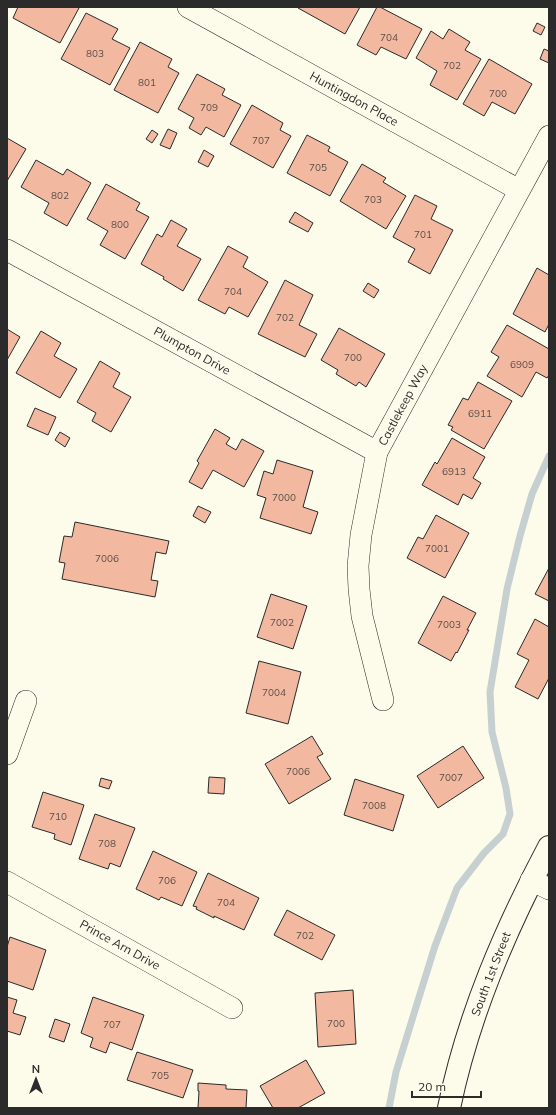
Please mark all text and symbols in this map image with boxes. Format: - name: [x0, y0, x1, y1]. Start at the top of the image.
- house number: 704: [380, 31, 398, 44]
- house number: 803: [86, 47, 104, 60]
- house number: 702: [443, 59, 461, 72]
- street label: Huntingdon Place: [307, 68, 401, 129]
- house number: 801: [138, 76, 156, 89]
- house number: 700: [489, 87, 507, 100]
- house number: 709: [200, 101, 218, 114]
- house number: 707: [252, 134, 270, 147]
- house number: 705: [309, 161, 327, 174]
- house number: 802: [51, 189, 69, 202]
- house number: 703: [364, 193, 382, 206]
- house number: 800: [111, 218, 129, 231]
- house number: 701: [414, 228, 432, 241]
- house number: 704: [224, 285, 242, 298]
- house number: 702: [276, 311, 294, 324]
- street label: Plumpton Drive: [151, 323, 233, 378]
- house number: 700: [344, 351, 362, 364]
- house number: 6909: [510, 358, 534, 371]
- street label: Castlekeep Way: [375, 361, 431, 448]
- house number: 6911: [468, 407, 492, 420]
- house number: 6913: [442, 465, 466, 478]
- house number: 7000: [272, 491, 296, 504]
- house number: 7001: [425, 542, 449, 555]
- house number: 7006: [95, 552, 119, 565]
- house number: 7002: [270, 616, 294, 629]
- house number: 7003: [437, 618, 461, 631]
- house number: 7004: [262, 686, 286, 699]
- house number: 7006: [286, 765, 310, 778]
- house number: 7007: [439, 771, 463, 784]
- house number: 7008: [362, 799, 386, 812]
- house number: 710: [49, 810, 67, 823]
- house number: 708: [98, 837, 116, 850]
- house number: 706: [158, 874, 176, 887]
- house number: 704: [217, 896, 235, 909]
- street label: Prince Arn Drive: [77, 916, 163, 973]
- house number: 702: [296, 929, 314, 942]
- street label: South 1st Street: [468, 929, 514, 1018]
- house number: 700: [327, 1017, 345, 1030]
- house number: 707: [103, 1018, 121, 1031]
- north arrow: [16, 1059, 56, 1099]
- text: N: [32, 1062, 40, 1076]
- house number: 705: [151, 1069, 169, 1082]
- scale bar: [412, 1073, 481, 1099]
- text: 20 m: [418, 1079, 446, 1094]

